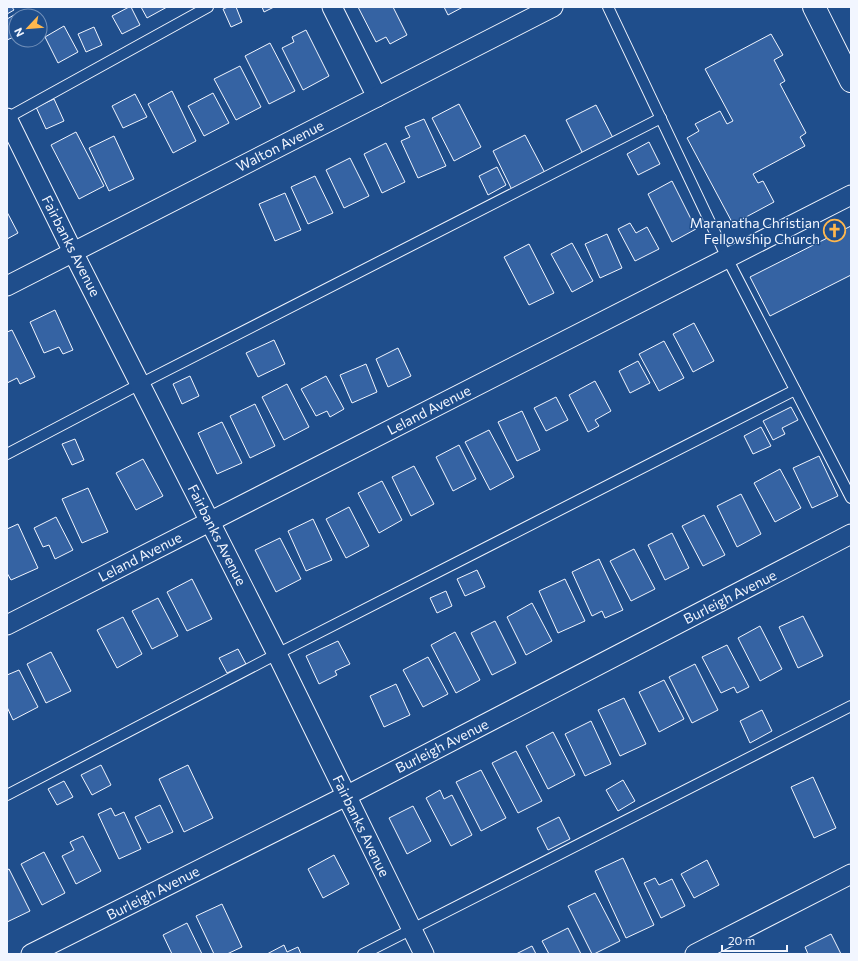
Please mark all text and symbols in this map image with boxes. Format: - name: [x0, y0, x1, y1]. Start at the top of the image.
- north arrow: [8, 8, 48, 48]
- text: N: [11, 26, 26, 39]
- street label: Walton Avenue: [233, 116, 326, 175]
- street label: Fairbanks Avenue: [39, 192, 104, 299]
- place label: Maranatha Christian Fellowship Church: [690, 214, 820, 247]
- church icon: Maranatha Christian Fellowship Church: [822, 218, 848, 244]
- street label: Leland Avenue: [384, 381, 474, 438]
- street label: Fairbanks Avenue: [185, 481, 250, 588]
- street label: Leland Avenue: [95, 528, 185, 585]
- street label: Burleigh Avenue: [680, 566, 779, 627]
- street label: Burleigh Avenue: [392, 715, 491, 776]
- street label: Fairbanks Avenue: [329, 772, 393, 879]
- street label: Burleigh Avenue: [103, 862, 202, 923]
- scale bar: [722, 927, 787, 953]
- text: 20 m: [728, 933, 755, 947]

